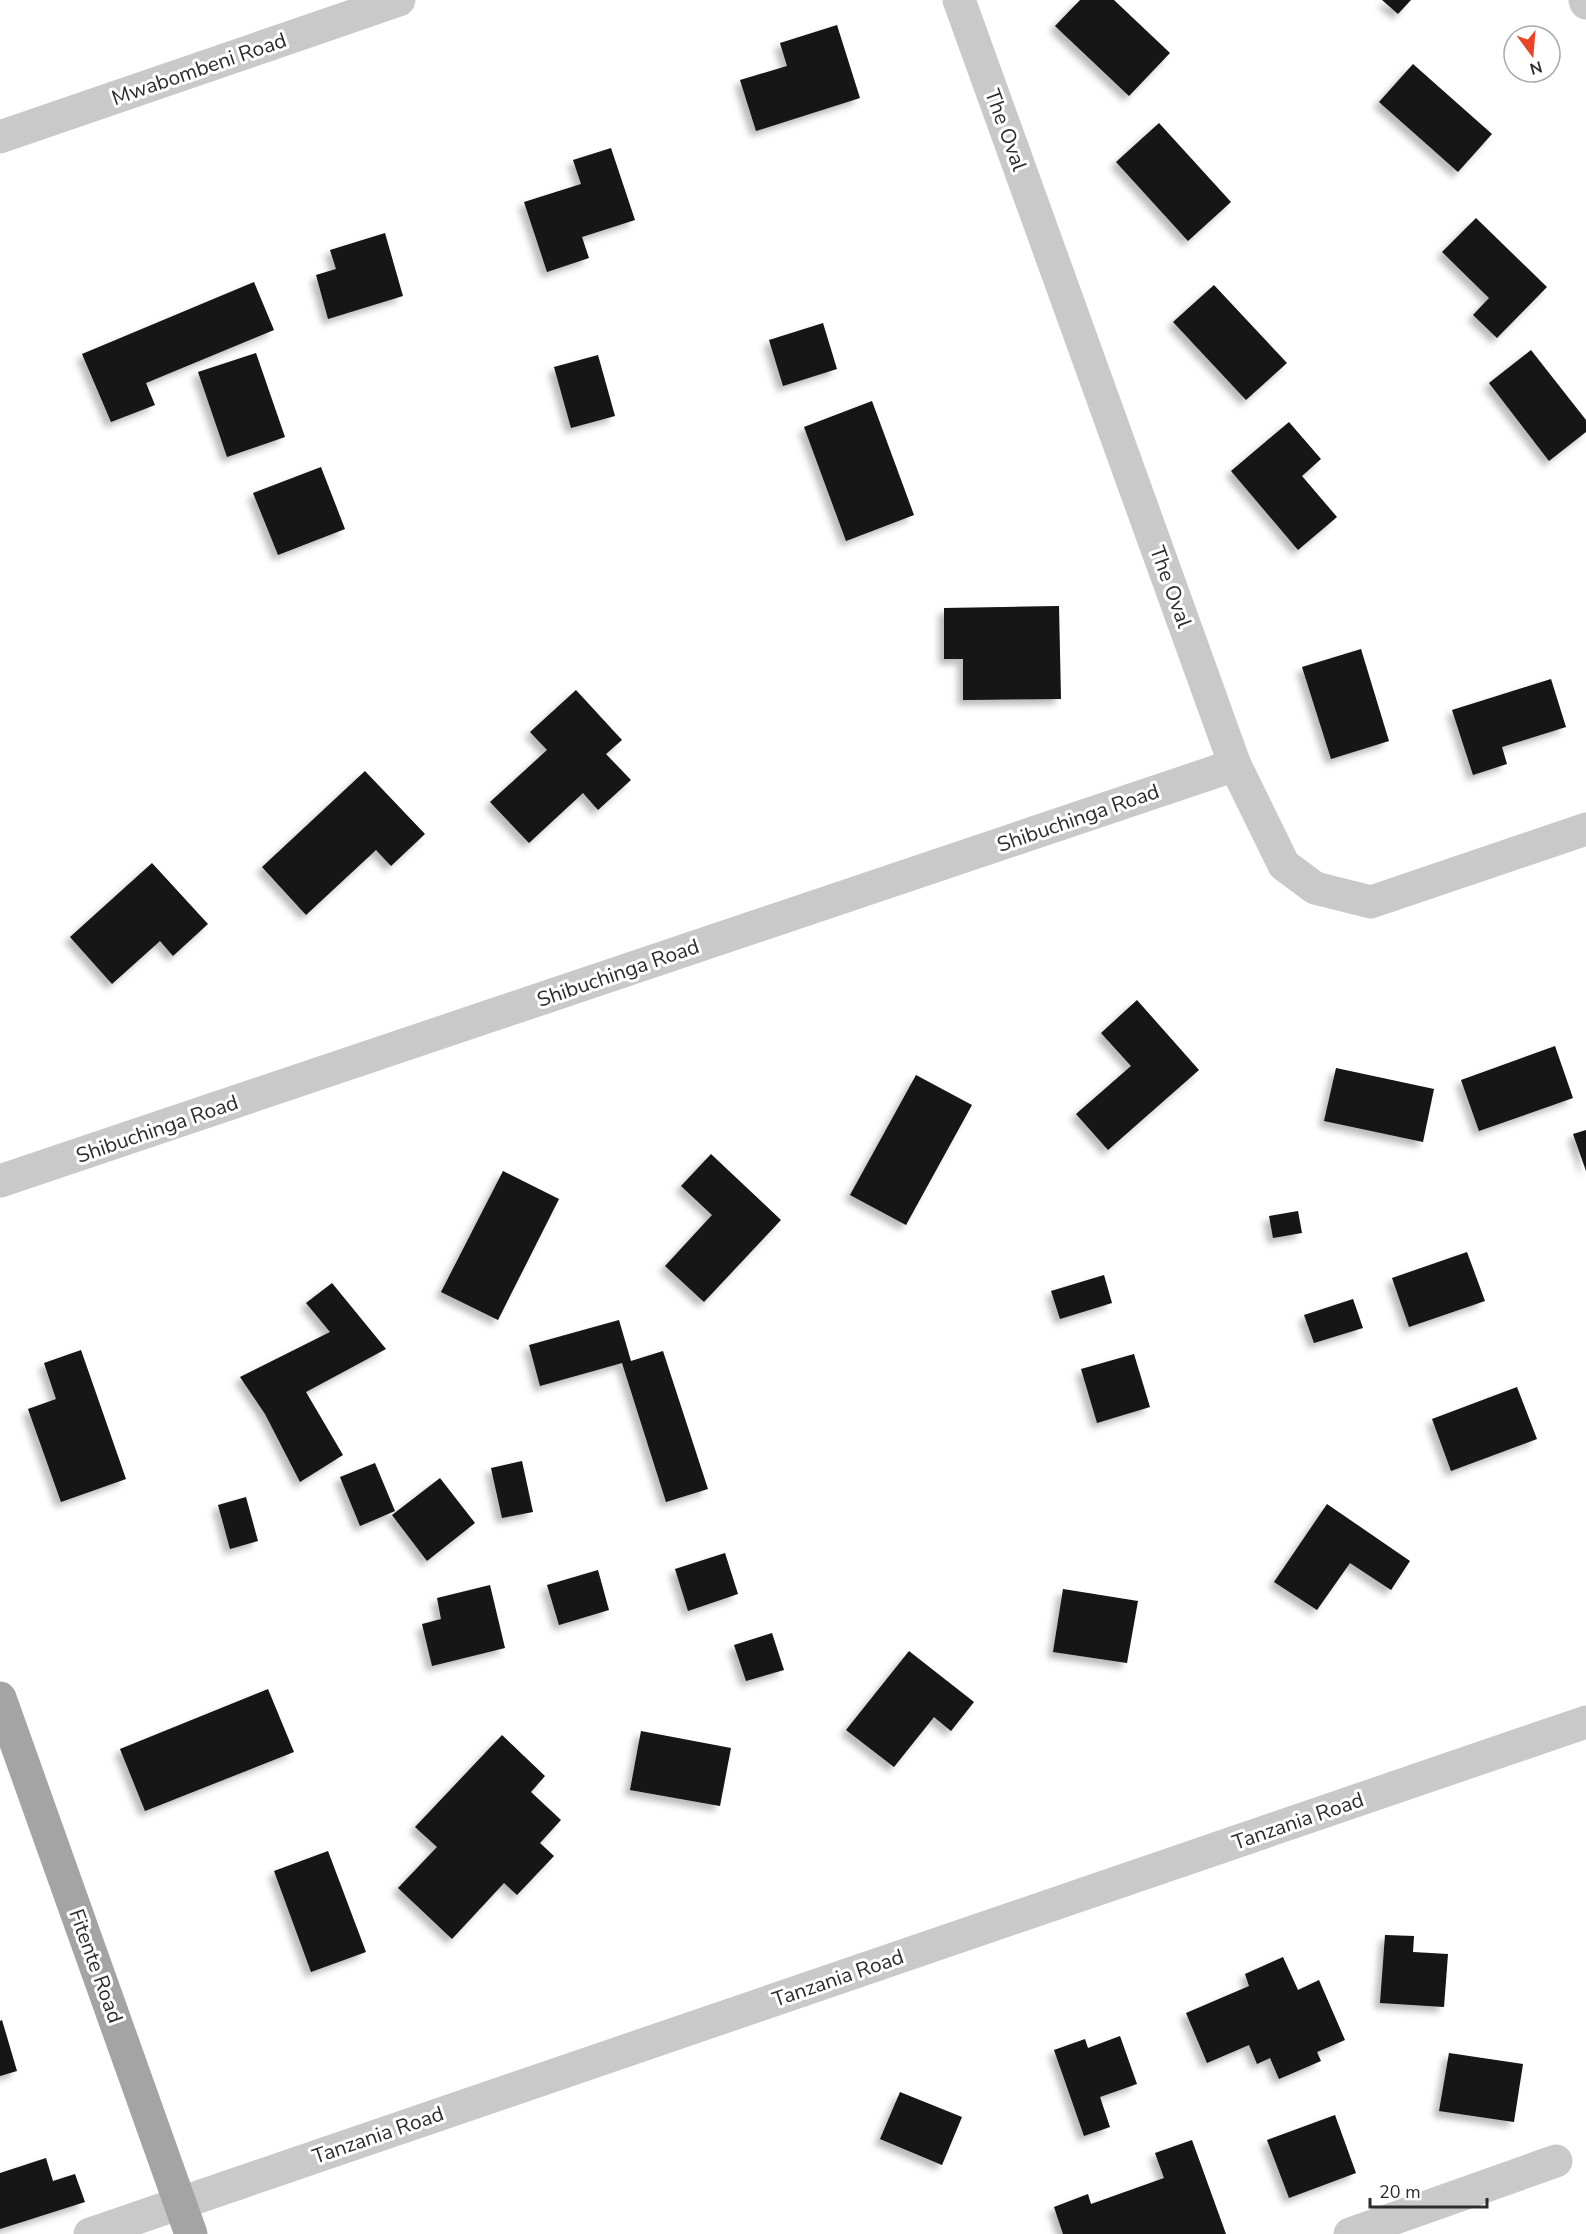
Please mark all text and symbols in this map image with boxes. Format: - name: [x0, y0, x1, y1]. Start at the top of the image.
- north arrow: [1502, 24, 1562, 84]
- street label: Mwabombeni Road: [108, 26, 290, 112]
- text: N: [1527, 55, 1545, 80]
- street label: The Oval: [978, 85, 1034, 176]
- street label: The Oval: [1143, 542, 1199, 633]
- street label: Shibuchinga Road: [993, 777, 1163, 859]
- street label: Shibuchinga Road: [533, 932, 703, 1014]
- street label: Shibuchinga Road: [72, 1088, 242, 1170]
- street label: Tanzania Road: [1229, 1785, 1367, 1857]
- street label: Fitente Road: [62, 1905, 130, 2027]
- street label: Tanzania Road: [769, 1942, 907, 2014]
- street label: Tanzania Road: [309, 2099, 447, 2171]
- scale bar: [1370, 2171, 1487, 2209]
- text: 20 m: [1379, 2180, 1421, 2204]

